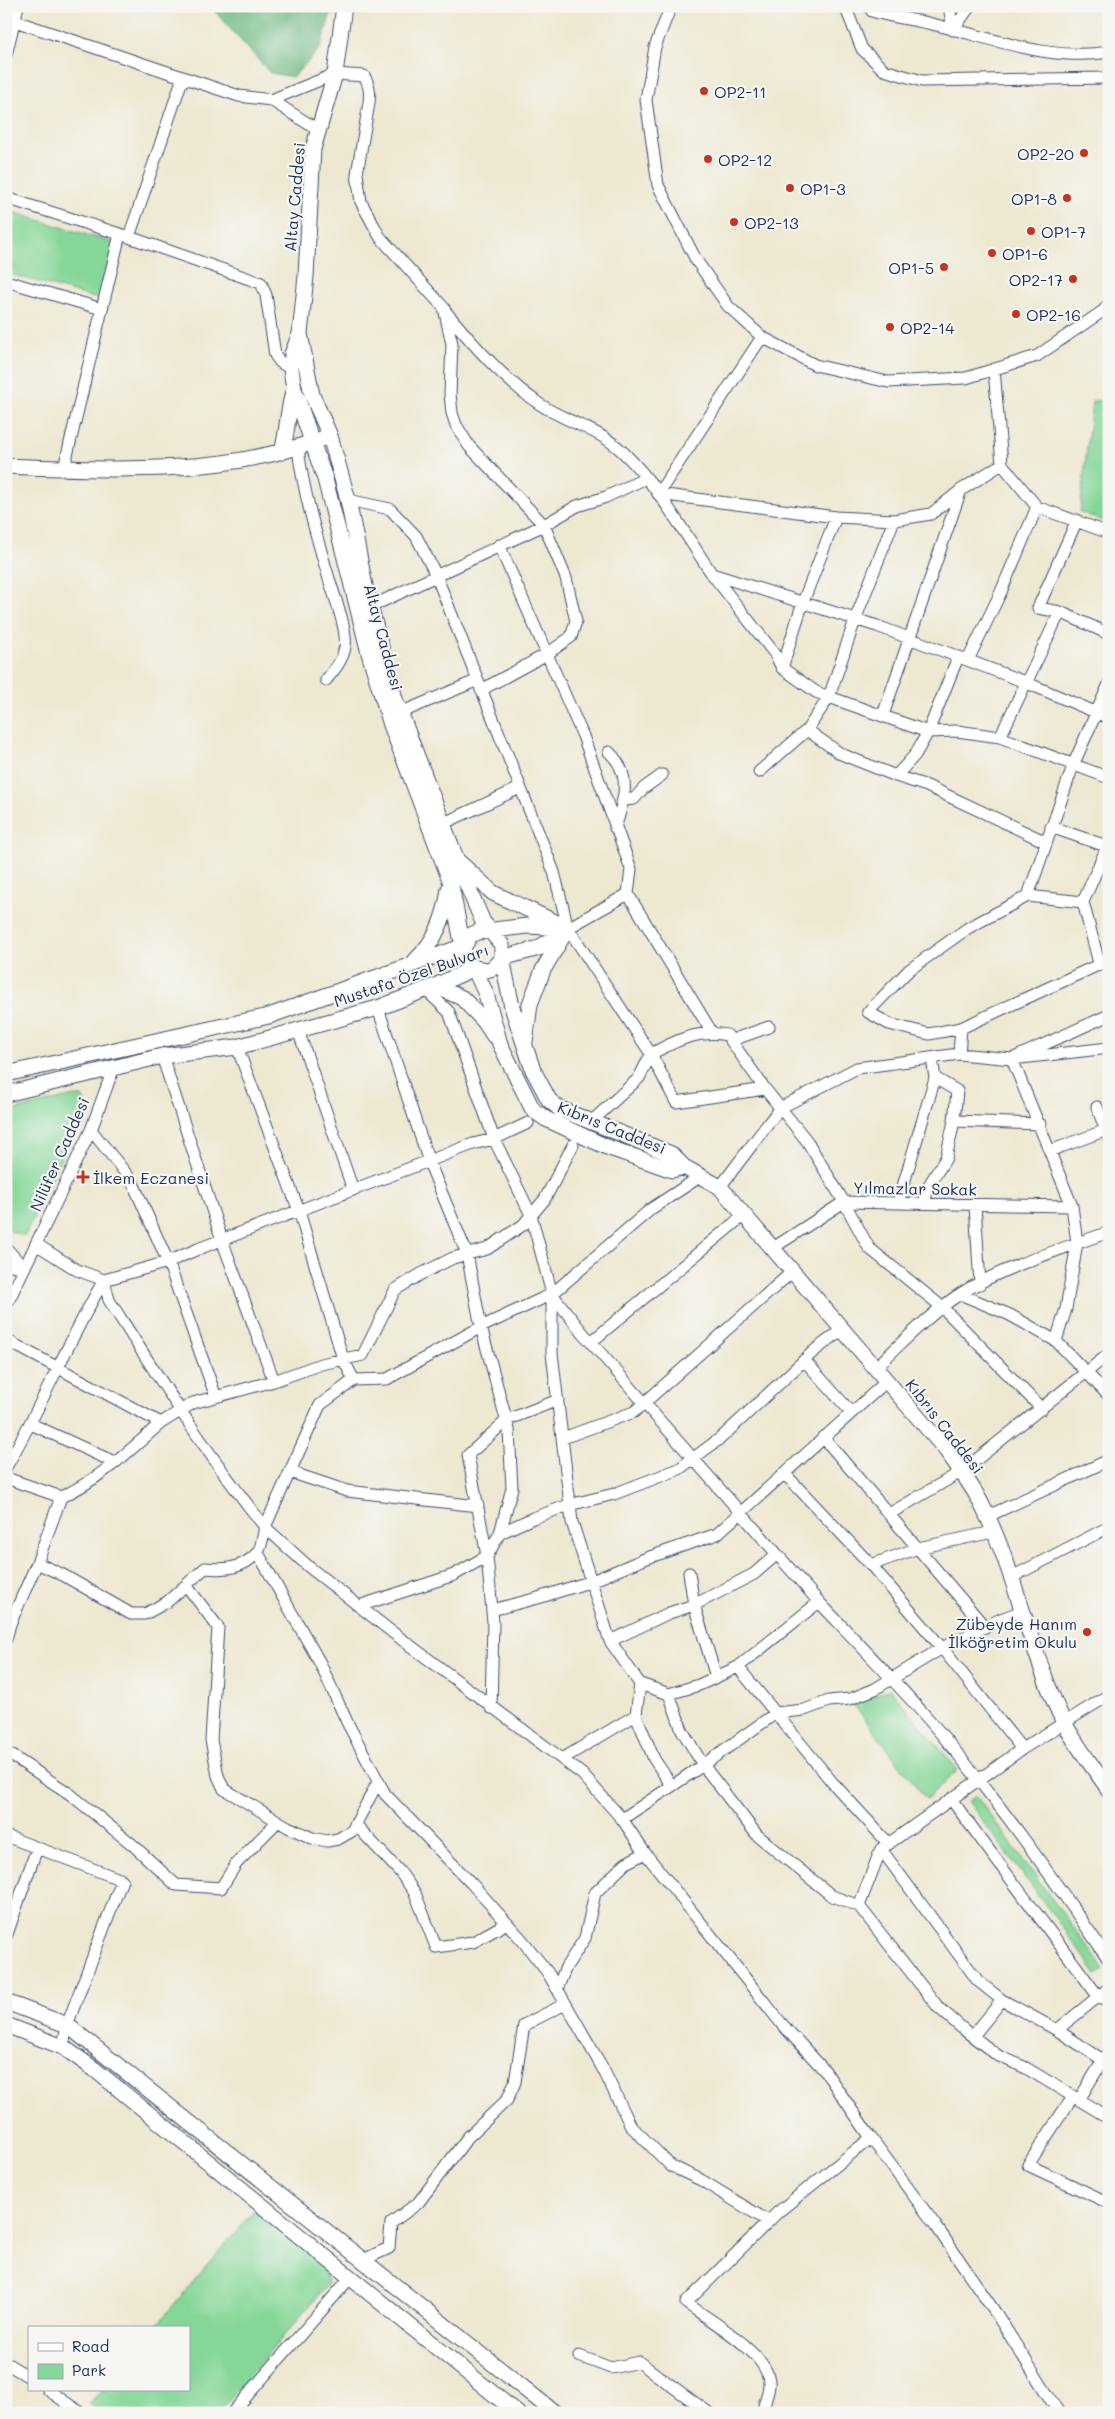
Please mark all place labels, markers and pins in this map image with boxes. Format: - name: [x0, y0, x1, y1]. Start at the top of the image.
- place label: OP2-11: [714, 81, 766, 102]
- marker: OP2-11: [698, 85, 710, 97]
- place label: OP2-20: [1017, 143, 1074, 164]
- marker: OP2-20: [1078, 147, 1090, 159]
- place label: OP2-12: [718, 149, 772, 170]
- marker: OP2-12: [702, 153, 714, 165]
- place label: OP1-3: [800, 178, 846, 199]
- marker: OP1-3: [784, 182, 796, 194]
- place label: OP1-8: [1011, 188, 1057, 209]
- marker: OP1-8: [1061, 192, 1073, 204]
- place label: OP2-13: [744, 212, 799, 233]
- marker: OP2-13: [728, 216, 740, 228]
- place label: OP1-7: [1041, 221, 1086, 242]
- marker: OP1-7: [1025, 225, 1037, 237]
- place label: OP1-6: [1002, 243, 1048, 264]
- marker: OP1-6: [986, 247, 998, 259]
- place label: OP1-5: [888, 257, 934, 278]
- marker: OP1-5: [938, 261, 950, 273]
- place label: OP2-17: [1009, 269, 1063, 290]
- marker: OP2-17: [1067, 273, 1079, 285]
- place label: OP2-16: [1026, 304, 1081, 325]
- marker: OP2-16: [1010, 308, 1022, 320]
- place label: OP2-14: [900, 317, 955, 338]
- marker: OP2-14: [884, 321, 896, 333]
- place label: İlkem Eczanesi: [93, 1167, 209, 1188]
- marker: İlkem Eczanesi: [77, 1171, 89, 1183]
- place label: Zübeyde Hanım İlköğretim Okulu: [948, 1613, 1077, 1652]
- marker: Zübeyde Hanım İlköğretim Okulu: [1081, 1626, 1093, 1638]

